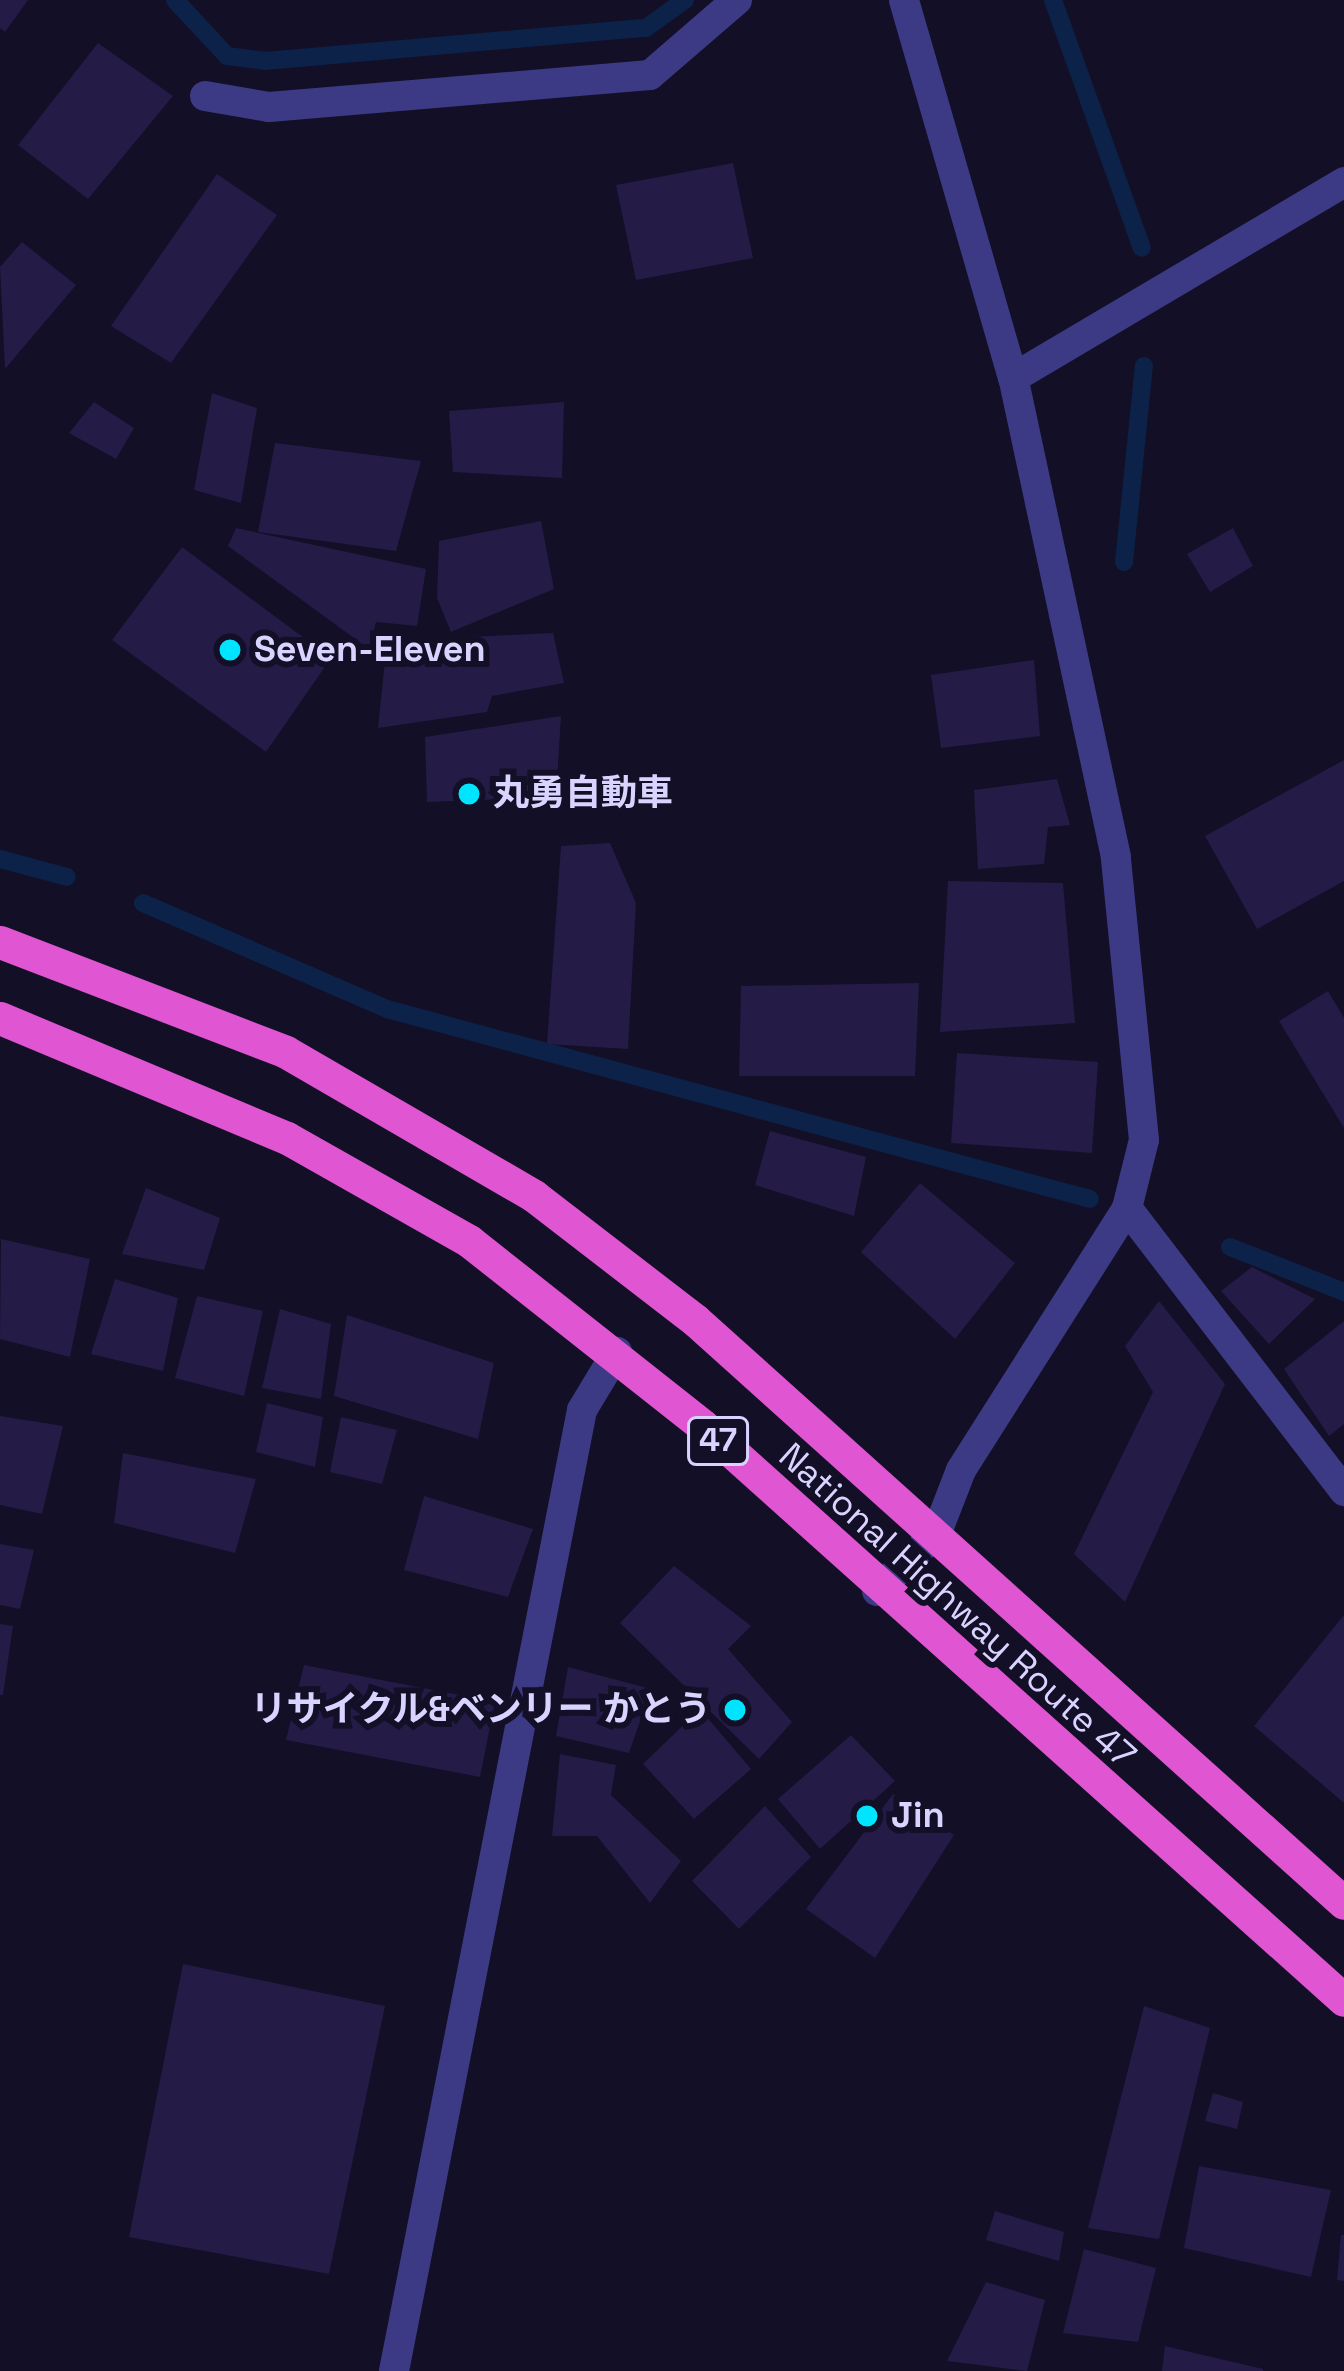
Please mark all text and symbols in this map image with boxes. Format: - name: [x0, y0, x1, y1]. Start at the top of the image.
- place label: Seven-Eleven: [254, 628, 486, 672]
- marker: Seven-Eleven: [217, 637, 243, 663]
- place label: 丸勇自動車: [493, 772, 673, 816]
- marker: 丸勇自動車: [456, 781, 482, 807]
- road number: 47: [685, 1414, 751, 1468]
- street label: National Highway Route 47: [770, 1435, 1144, 1777]
- place label: リサイクル&ベンリー かとう: [249, 1688, 711, 1732]
- marker: リサイクル&ベンリー かとう: [722, 1697, 748, 1723]
- place label: Jin: [891, 1794, 945, 1838]
- marker: Jin: [854, 1803, 880, 1829]

